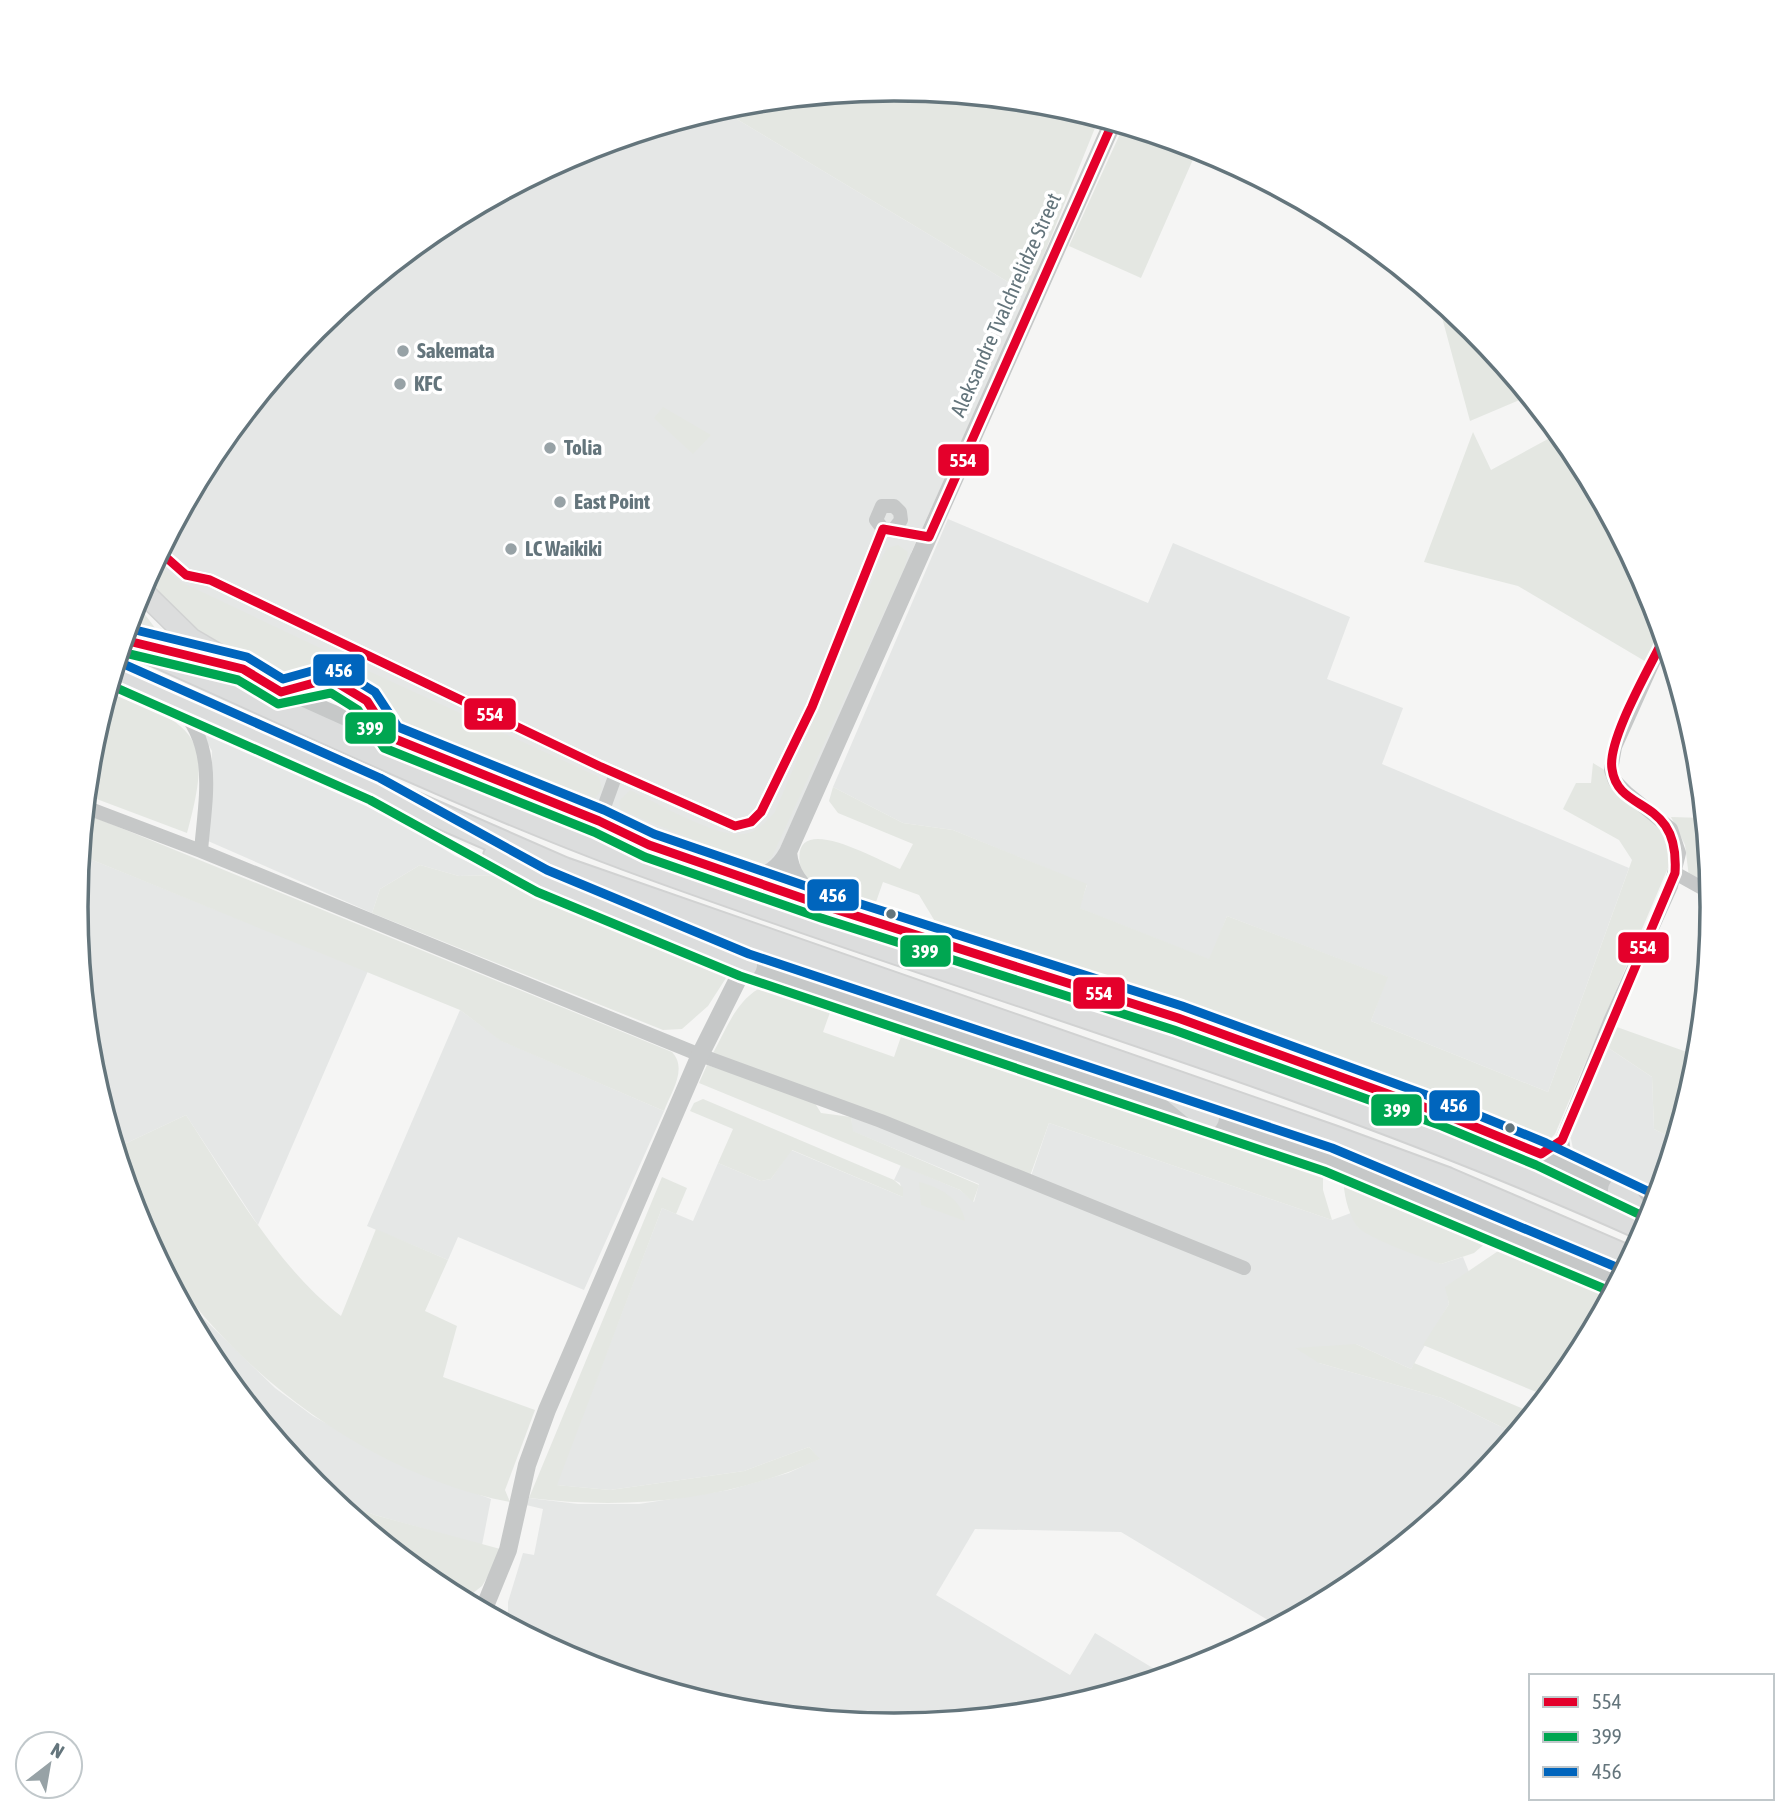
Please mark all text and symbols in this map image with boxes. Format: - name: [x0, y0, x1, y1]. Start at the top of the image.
- street label: Aleksandre Tvalchrelidze Street: [945, 189, 1065, 420]
- place label: Sakemata: [417, 338, 495, 362]
- marker: Sakemata: [395, 343, 411, 359]
- place label: KFC: [414, 371, 443, 395]
- marker: KFC: [392, 376, 408, 392]
- place label: Tolia: [564, 435, 602, 459]
- marker: Tolia: [542, 440, 558, 456]
- line badge: 554: [937, 443, 990, 477]
- text: 554: [950, 449, 976, 471]
- place label: East Point: [574, 489, 650, 513]
- marker: East Point: [552, 494, 568, 510]
- place label: LC Waikiki: [525, 536, 602, 560]
- marker: LC Waikiki: [503, 541, 519, 557]
- line badge: 456: [312, 653, 366, 687]
- text: 456: [325, 659, 352, 681]
- line badge: 554: [463, 697, 517, 731]
- text: 554: [477, 703, 503, 725]
- line badge: 399: [344, 711, 397, 745]
- text: 399: [357, 717, 383, 739]
- line badge: 456: [806, 878, 860, 912]
- text: 456: [819, 884, 846, 906]
- unlabelled marker: [884, 907, 898, 921]
- line badge: 554: [1617, 931, 1670, 964]
- line badge: 399: [899, 934, 952, 968]
- text: 554: [1630, 936, 1656, 958]
- text: 399: [912, 940, 938, 962]
- line badge: 554: [1072, 976, 1126, 1010]
- text: 554: [1086, 982, 1112, 1004]
- line badge: 456: [1428, 1089, 1481, 1122]
- line badge: 399: [1370, 1093, 1423, 1127]
- text: 456: [1440, 1094, 1467, 1116]
- text: 399: [1384, 1099, 1410, 1121]
- unlabelled marker: [1503, 1121, 1517, 1135]
- legend: [1529, 1674, 1774, 1800]
- text: 554: [1592, 1689, 1622, 1713]
- text: 399: [1592, 1724, 1622, 1748]
- north arrow: [14, 1730, 84, 1800]
- text: N: [47, 1738, 68, 1763]
- text: 456: [1592, 1759, 1622, 1783]

